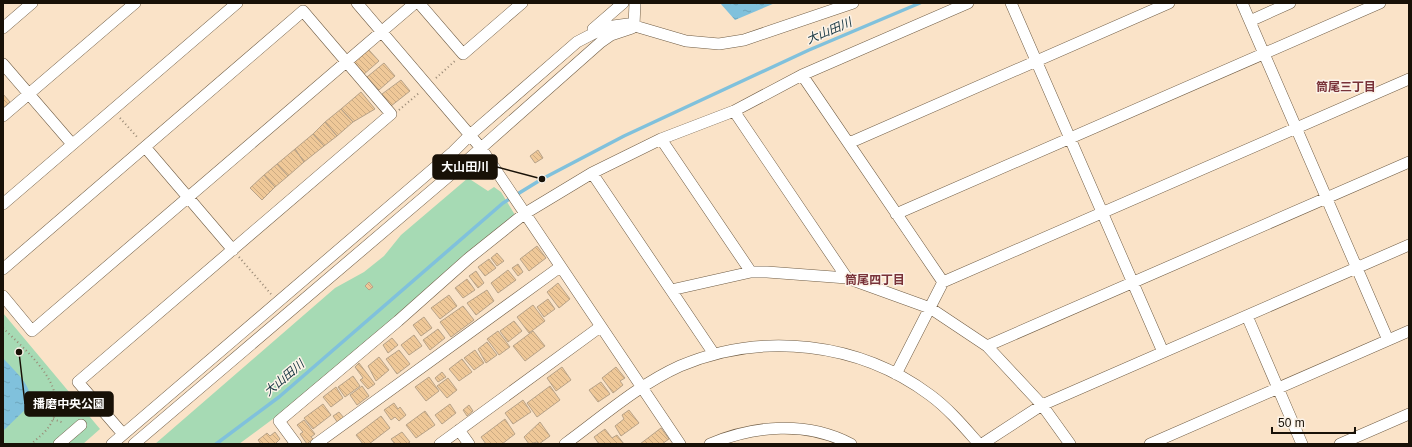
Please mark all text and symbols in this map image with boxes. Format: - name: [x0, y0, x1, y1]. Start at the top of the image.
- water label: 大山田川: [804, 14, 856, 47]
- district label: 筒尾三丁目: [1316, 80, 1376, 94]
- callout: 大山田川: [433, 155, 497, 179]
- text: 大山田川: [441, 160, 489, 174]
- district label: 筒尾四丁目: [845, 273, 905, 287]
- water label: 大山田川: [261, 356, 308, 399]
- callout: 播磨中央公園: [25, 392, 113, 416]
- text: 播磨中央公園: [33, 397, 105, 411]
- scale bar: [1272, 409, 1355, 435]
- text: 50 m: [1278, 416, 1305, 430]

